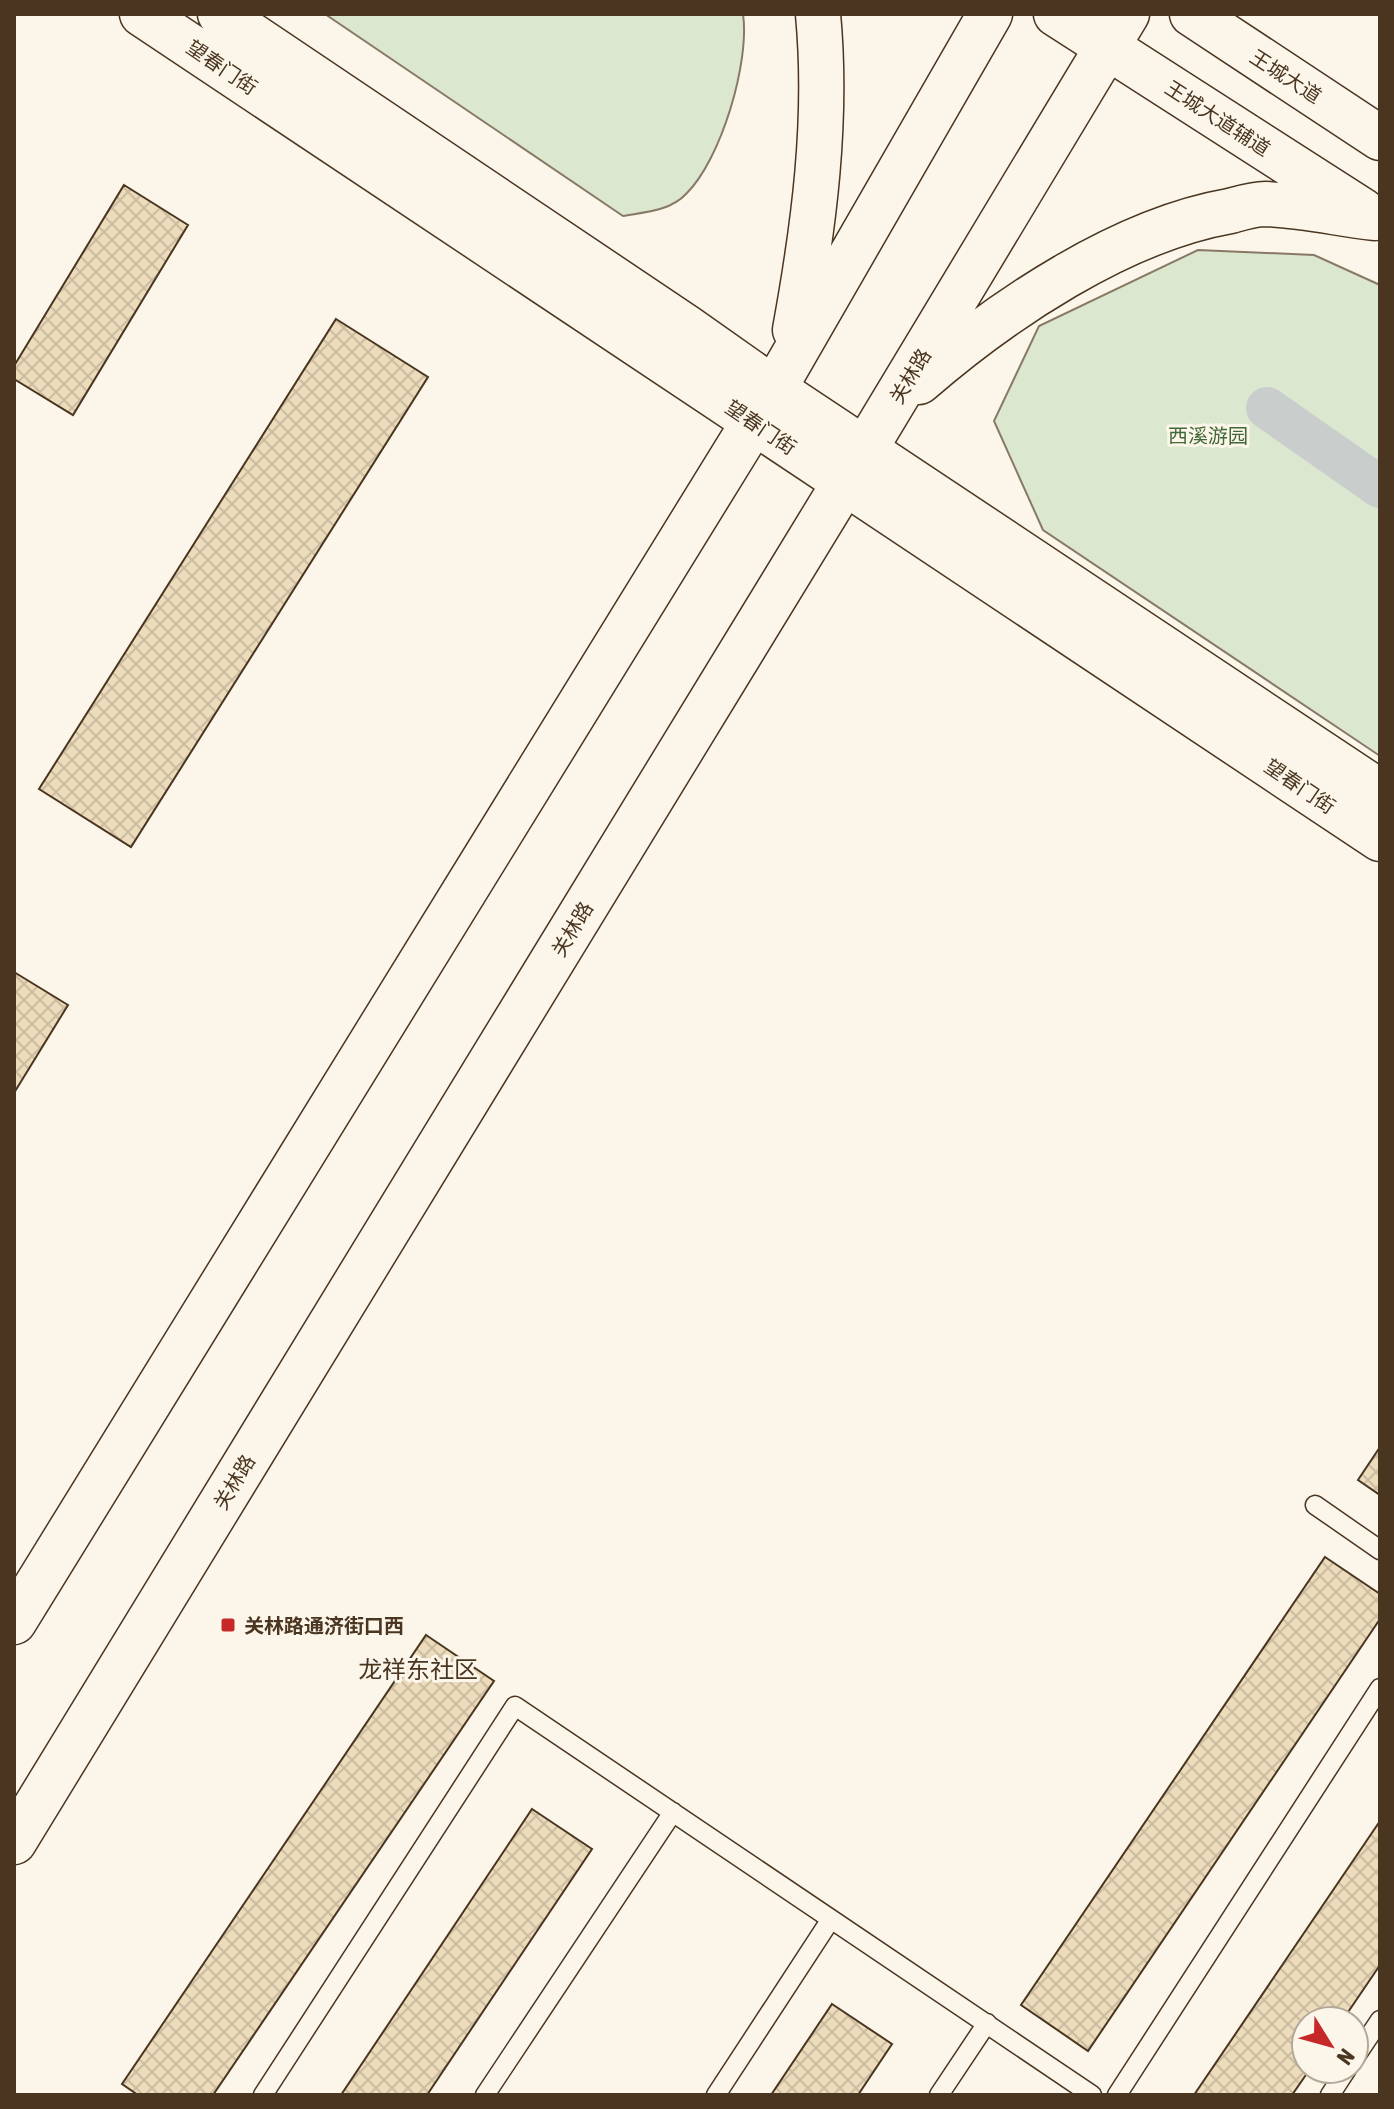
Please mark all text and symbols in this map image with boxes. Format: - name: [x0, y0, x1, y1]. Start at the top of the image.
- street label: 望春门街: [182, 35, 262, 99]
- street label: 王城大道: [1246, 45, 1326, 107]
- street label: 王城大道辅道: [1161, 76, 1275, 160]
- street label: 关林路: [885, 344, 935, 408]
- street label: 望春门街: [721, 395, 801, 459]
- park label: 西溪游园: [1168, 424, 1248, 447]
- street label: 望春门街: [1260, 754, 1340, 818]
- street label: 关林路: [547, 897, 597, 961]
- street label: 关林路: [209, 1450, 259, 1514]
- place label: 关林路通济街口西: [244, 1614, 404, 1637]
- marker: 关林路通济街口西: [219, 1616, 237, 1634]
- district label: 龙祥东社区: [358, 1656, 478, 1683]
- north arrow: [1290, 2005, 1370, 2085]
- text: N: [1332, 2044, 1360, 2070]

